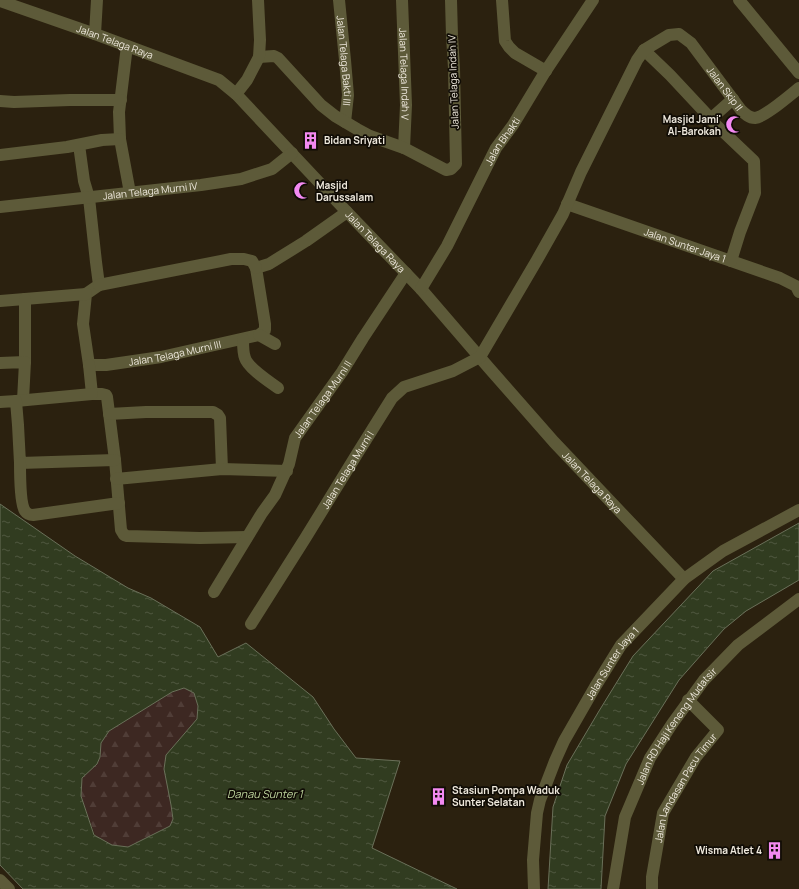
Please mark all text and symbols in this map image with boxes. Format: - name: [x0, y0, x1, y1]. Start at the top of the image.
- street label: Jalan Telaga Bakti III: [334, 15, 355, 107]
- street label: Jalan Telaga Raya: [75, 21, 155, 62]
- street label: Jalan Telaga Indah V: [396, 28, 413, 120]
- street label: Jalan Telaga Indah IV: [444, 35, 462, 129]
- street label: Jalan Skip II: [704, 63, 746, 114]
- place label: Masjid Jami' Al-Barokah: [663, 112, 721, 138]
- street label: Jalan Bhakti: [482, 114, 523, 168]
- mosque icon: Masjid Jami' Al-Barokah: [724, 115, 744, 135]
- building icon: Bidan Sriyati: [301, 130, 321, 150]
- place label: Bidan Sriyati: [324, 133, 385, 147]
- street label: Jalan Telaga Murni IV: [102, 178, 198, 203]
- place label: Masjid Darussalam: [316, 178, 373, 204]
- mosque icon: Masjid Darussalam: [293, 181, 313, 201]
- street label: Jalan Telaga Raya: [342, 208, 409, 276]
- street label: Jalan Sunter Jaya 1: [642, 224, 728, 266]
- street label: Jalan Telaga Murni III: [128, 337, 222, 369]
- street label: Jalan Telaga Murni II: [290, 358, 354, 440]
- street label: Jalan Telaga Murni I: [318, 428, 377, 511]
- street label: Jalan Telaga Raya: [559, 448, 625, 516]
- street label: Jalan Sunter Jaya 1: [582, 623, 642, 702]
- street label: Jalan RD Haji Keneng Mudatsir: [633, 664, 720, 787]
- street label: Jalan Landasan Pacu Timur: [651, 730, 720, 844]
- place label: Stasiun Pompa Waduk Sunter Selatan: [452, 783, 560, 809]
- water label: Danau Sunter 1: [227, 786, 304, 801]
- building icon: Stasiun Pompa Waduk Sunter Selatan: [429, 786, 449, 806]
- building icon: Wisma Atlet 4: [765, 840, 785, 860]
- place label: Wisma Atlet 4: [695, 843, 762, 857]

